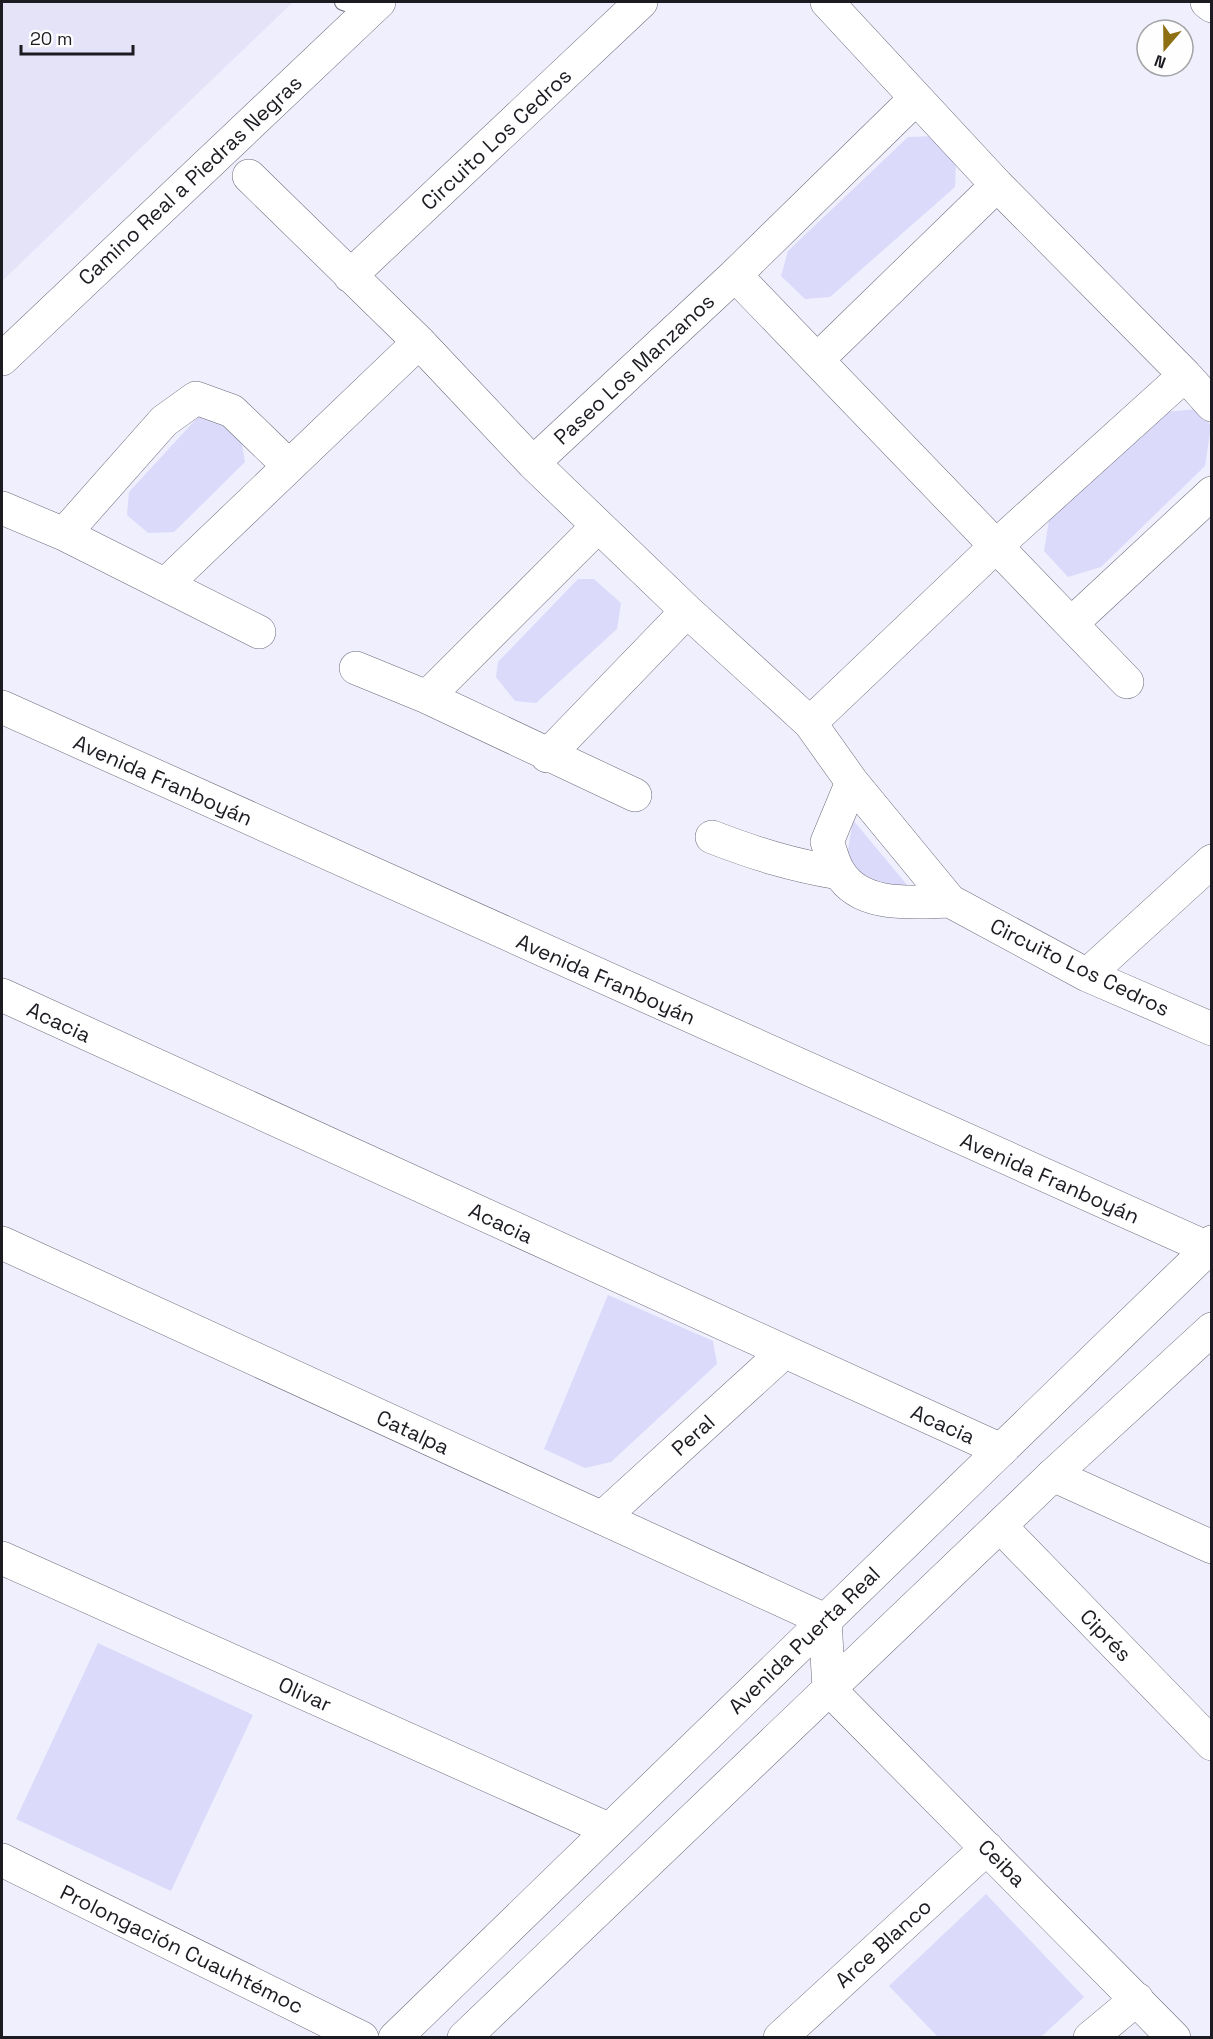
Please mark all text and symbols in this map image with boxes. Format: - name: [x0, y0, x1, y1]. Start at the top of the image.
- scale bar: [21, 18, 134, 56]
- north arrow: [1135, 18, 1195, 78]
- text: 20 m: [30, 27, 73, 50]
- text: N: [1151, 50, 1169, 73]
- street label: Circuito Los Cedros: [415, 62, 577, 216]
- street label: Camino Real a Piedras Negras: [73, 69, 307, 291]
- street label: Paseo Los Manzanos: [548, 287, 720, 451]
- street label: Avenida Franboyán: [69, 728, 257, 832]
- street label: Circuito Los Cedros: [986, 912, 1174, 1022]
- street label: Avenida Franboyán: [512, 927, 700, 1031]
- street label: Acacia: [23, 996, 95, 1048]
- street label: Avenida Franboyán: [956, 1126, 1144, 1230]
- street label: Acacia: [465, 1197, 537, 1249]
- street label: Acacia: [907, 1398, 979, 1450]
- street label: Catalpa: [372, 1403, 454, 1461]
- street label: Peral: [666, 1408, 720, 1462]
- street label: Avenida Puerta Real: [722, 1560, 886, 1720]
- street label: Ciprés: [1074, 1603, 1138, 1667]
- street label: Olivar: [274, 1670, 336, 1718]
- street label: Ceiba: [972, 1833, 1032, 1893]
- street label: Prolongación Cuauhtémoc: [56, 1878, 308, 2020]
- street label: Arce Blanco: [829, 1893, 937, 1993]

